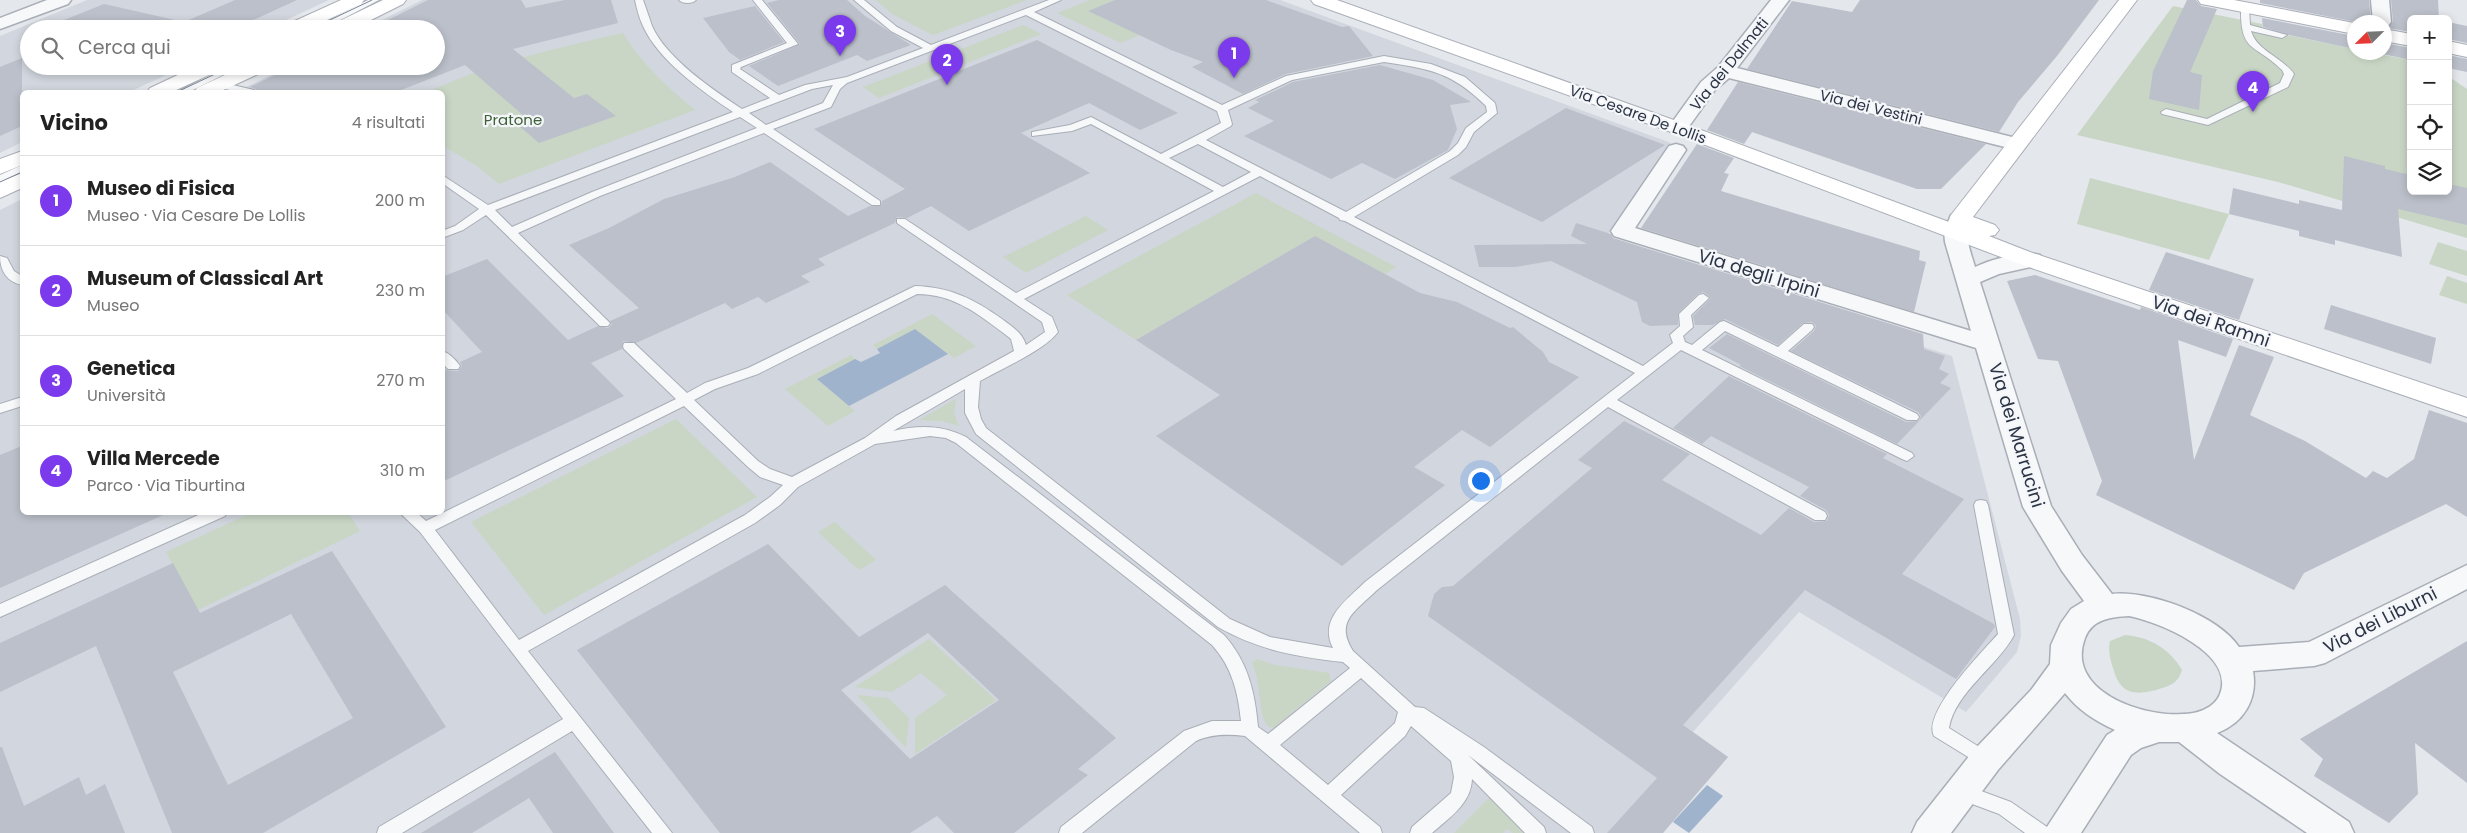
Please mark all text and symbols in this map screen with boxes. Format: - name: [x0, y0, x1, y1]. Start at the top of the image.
- street label: Via dei Dalmati: [1685, 13, 1773, 115]
- pin: 3: [824, 15, 856, 56]
- north arrow: [2347, 15, 2392, 60]
- map controls: [2407, 15, 2452, 195]
- button: +: [2407, 15, 2452, 60]
- search box: [20, 20, 445, 75]
- icon: search: [38, 34, 66, 62]
- text: Cerca qui: [78, 34, 171, 61]
- pin: 1: [1218, 37, 1250, 78]
- pin: 2: [931, 44, 963, 85]
- button: −: [2407, 60, 2452, 105]
- pin: 4: [2237, 71, 2269, 112]
- street label: Via Cesare De Lollis: [1566, 79, 1710, 149]
- street label: Via dei Vestini: [1818, 84, 1924, 130]
- button: locate: [2407, 105, 2452, 150]
- text: Vicino: [40, 108, 108, 137]
- park label: Pratone: [484, 109, 542, 130]
- text: 4 risultati: [352, 111, 425, 134]
- button: layers: [2407, 150, 2452, 195]
- text: Museo di Fisica: [87, 175, 235, 202]
- text: 1: [53, 189, 59, 212]
- text: 200 m: [375, 189, 425, 212]
- text: Museo · Via Cesare De Lollis: [87, 204, 306, 227]
- street label: Via degli Irpini: [1695, 243, 1823, 303]
- text: Museum of Classical Art: [87, 265, 323, 292]
- text: 2: [51, 279, 61, 302]
- text: 230 m: [376, 279, 425, 302]
- street label: Via dei Ramni: [2148, 289, 2274, 353]
- text: Museo: [87, 294, 140, 317]
- text: Genetica: [87, 355, 175, 382]
- street label: Via dei Marrucini: [1983, 360, 2051, 510]
- text: 3: [51, 369, 61, 392]
- text: 270 m: [376, 369, 425, 392]
- text: Università: [87, 384, 166, 407]
- text: Villa Mercede: [87, 445, 220, 472]
- text: 4: [51, 459, 61, 482]
- text: 310 m: [380, 459, 425, 482]
- your location: [1468, 468, 1494, 494]
- text: Parco · Via Tiburtina: [87, 474, 245, 497]
- street label: Via dei Liburni: [2319, 581, 2441, 659]

